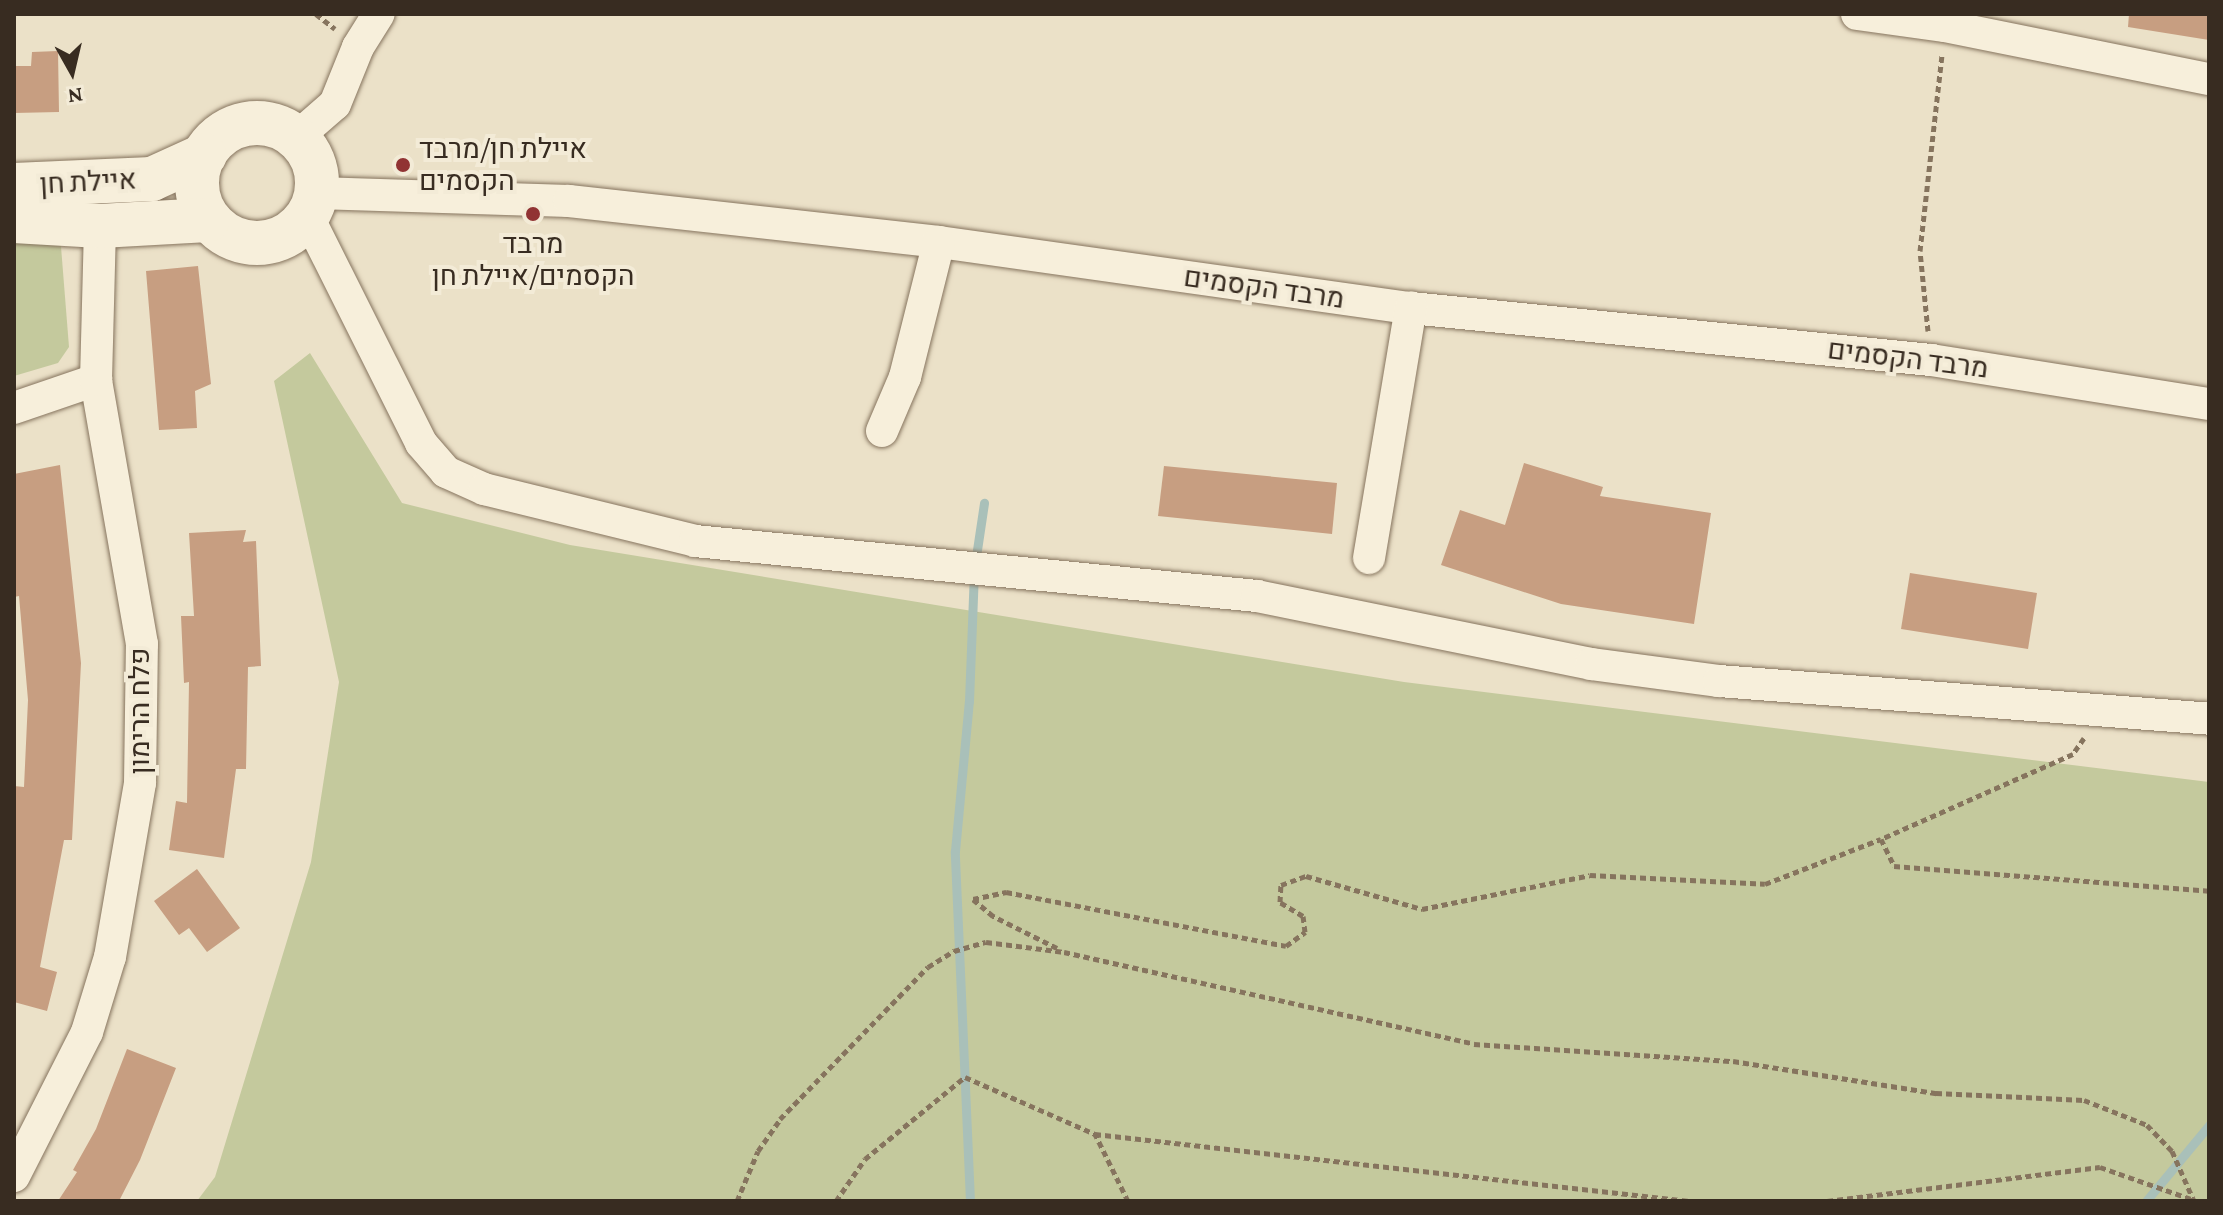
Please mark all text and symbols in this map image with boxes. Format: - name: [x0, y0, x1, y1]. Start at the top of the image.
- north arrow: [32, 32, 112, 112]
- text: N: [66, 83, 85, 110]
- place label: איילת חן/מרבד הקסמים: [419, 132, 587, 198]
- marker: איילת חן/מרבד הקסמים: [394, 156, 412, 174]
- street label: איילת חן: [39, 163, 137, 201]
- marker: מרבד הקסמים/איילת חן: [524, 205, 542, 223]
- place label: מרבד הקסמים/איילת חן: [432, 227, 634, 293]
- street label: מרבד הקסמים: [1182, 260, 1346, 316]
- street label: מרבד הקסמים: [1826, 332, 1990, 386]
- street label: פלח הרימון: [123, 648, 157, 774]

